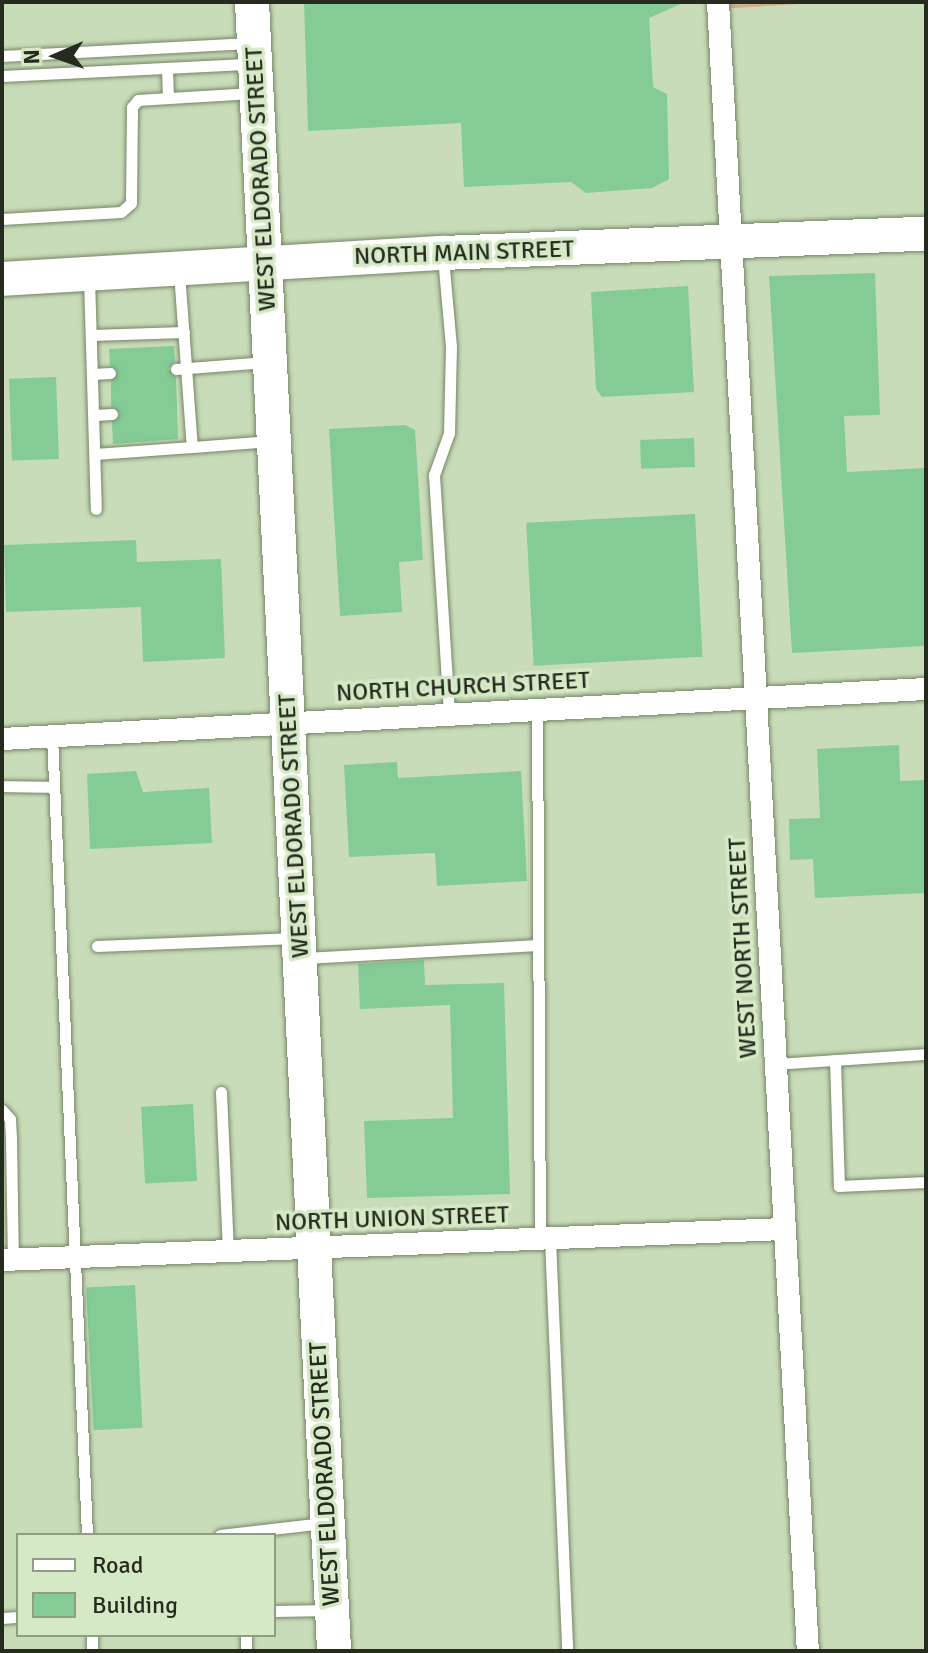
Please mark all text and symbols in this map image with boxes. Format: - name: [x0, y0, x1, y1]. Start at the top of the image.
- north arrow: [16, 16, 96, 96]
- street label: WEST ELDORADO STREET: [240, 46, 282, 312]
- text: N: [18, 49, 45, 65]
- street label: NORTH MAIN STREET: [354, 235, 574, 271]
- street label: NORTH CHURCH STREET: [335, 666, 591, 708]
- street label: WEST ELDORADO STREET: [273, 693, 315, 959]
- street label: WEST NORTH STREET: [723, 837, 763, 1059]
- street label: NORTH UNION STREET: [274, 1201, 510, 1237]
- street label: WEST ELDORADO STREET: [304, 1341, 346, 1607]
- legend: [16, 1533, 276, 1637]
- text: Road: [92, 1550, 143, 1580]
- text: Building: [92, 1590, 178, 1620]

